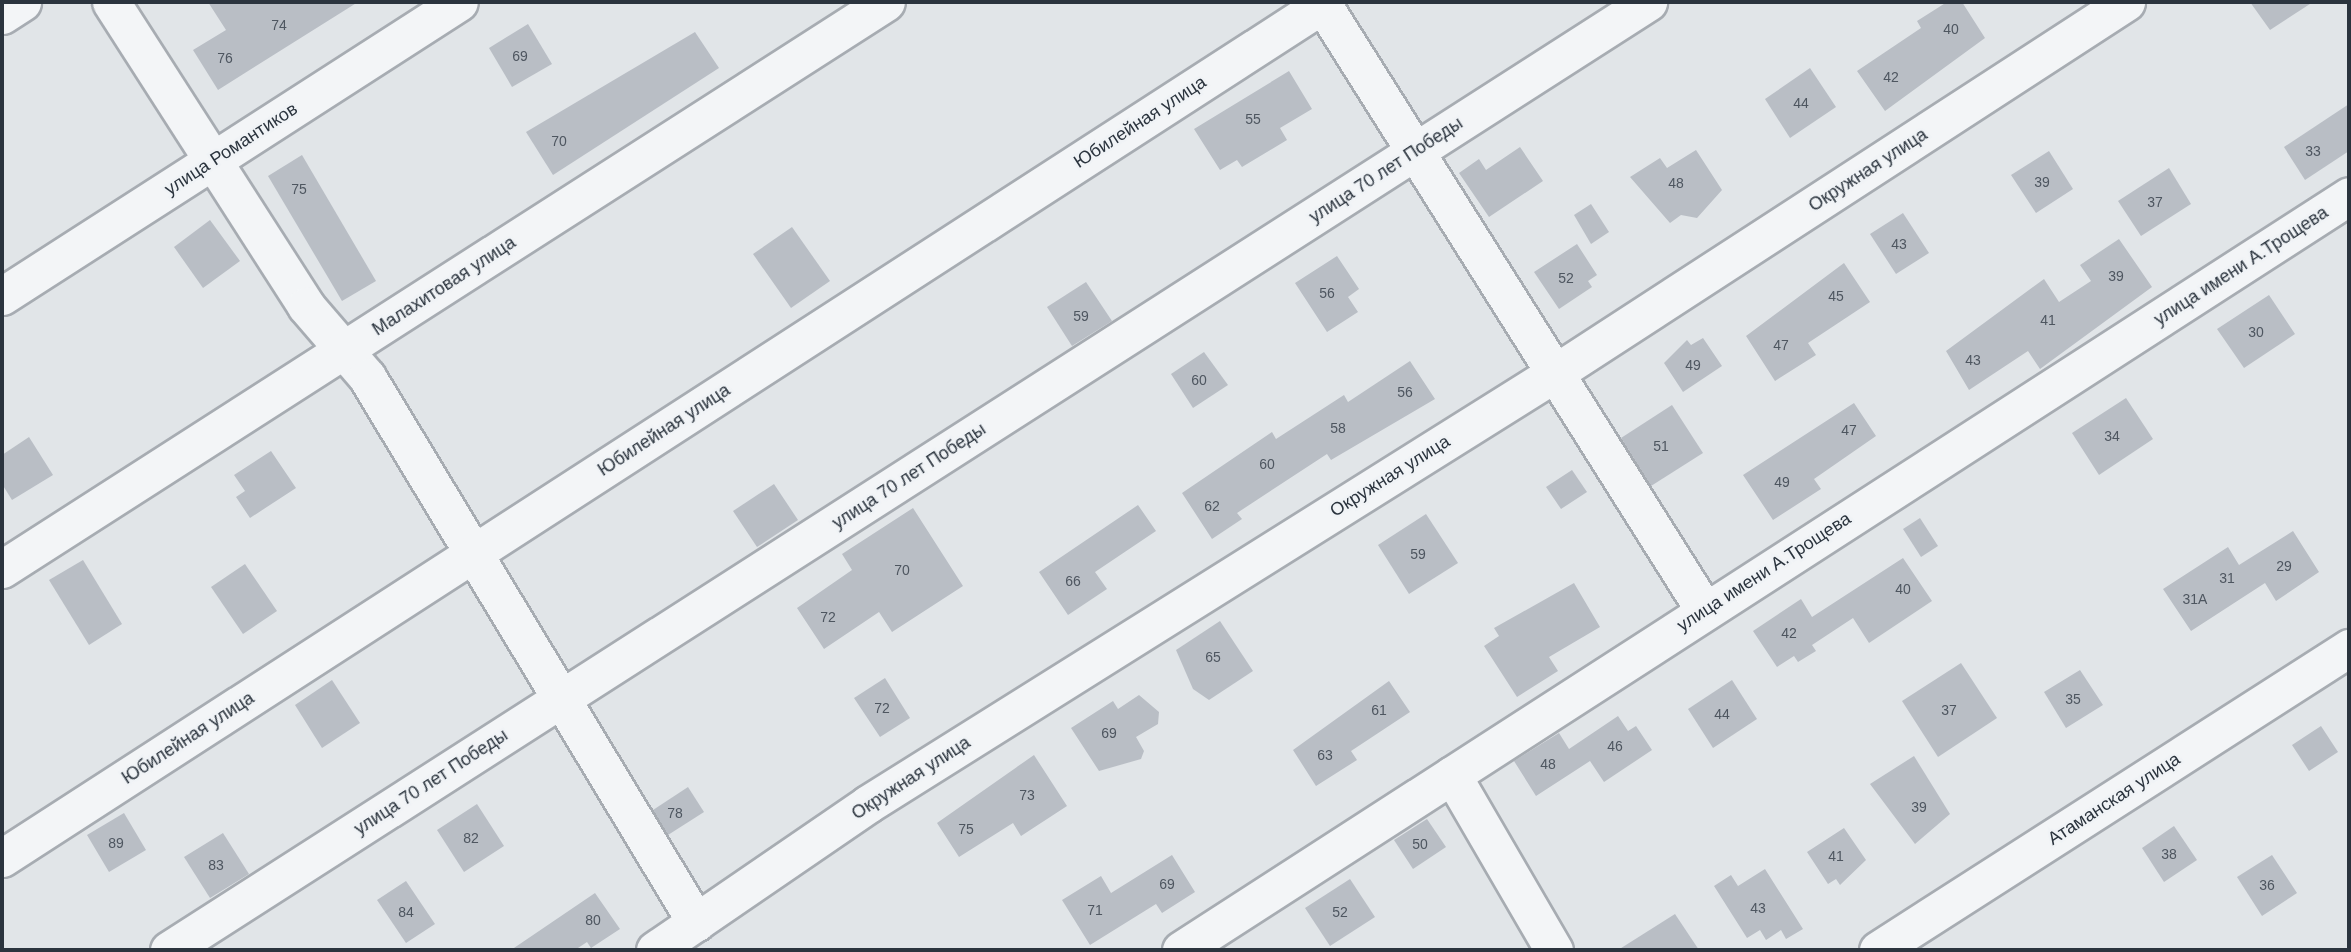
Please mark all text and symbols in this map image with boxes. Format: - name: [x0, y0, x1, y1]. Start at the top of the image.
- house number: 74: [271, 17, 287, 33]
- house number: 40: [1943, 21, 1959, 37]
- house number: 69: [512, 48, 528, 64]
- house number: 76: [217, 50, 233, 66]
- house number: 42: [1883, 69, 1899, 85]
- street label: Юбилейная улица: [1070, 71, 1210, 173]
- house number: 44: [1793, 95, 1809, 111]
- street label: улица Романтиков: [161, 98, 301, 200]
- house number: 55: [1245, 111, 1261, 127]
- street label: улица 70 лет Победы: [1305, 112, 1467, 228]
- street label: Окружная улица: [1805, 124, 1931, 216]
- house number: 70: [551, 133, 567, 149]
- house number: 33: [2305, 143, 2321, 159]
- house number: 39: [2034, 174, 2050, 190]
- house number: 48: [1668, 175, 1684, 191]
- house number: 75: [291, 181, 307, 197]
- house number: 37: [2147, 194, 2163, 210]
- street label: улица имени А.Трощева: [2150, 202, 2332, 330]
- street label: Малахитовая улица: [368, 232, 520, 340]
- house number: 43: [1891, 236, 1907, 252]
- house number: 39: [2108, 268, 2124, 284]
- house number: 52: [1558, 270, 1574, 286]
- house number: 56: [1319, 285, 1335, 301]
- house number: 45: [1828, 288, 1844, 304]
- house number: 59: [1073, 308, 1089, 324]
- house number: 41: [2040, 312, 2056, 328]
- house number: 30: [2248, 324, 2264, 340]
- house number: 47: [1773, 337, 1789, 353]
- house number: 43: [1965, 352, 1981, 368]
- house number: 49: [1685, 357, 1701, 373]
- house number: 60: [1191, 372, 1207, 388]
- street label: Юбилейная улица: [594, 379, 734, 481]
- house number: 56: [1397, 384, 1413, 400]
- street label: улица 70 лет Победы: [828, 418, 990, 534]
- house number: 58: [1330, 420, 1346, 436]
- house number: 47: [1841, 422, 1857, 438]
- house number: 34: [2104, 428, 2120, 444]
- street label: Окружная улица: [1326, 431, 1454, 521]
- house number: 51: [1653, 438, 1669, 454]
- house number: 60: [1259, 456, 1275, 472]
- house number: 49: [1774, 474, 1790, 490]
- house number: 62: [1204, 498, 1220, 514]
- street label: улица имени А.Трощева: [1673, 508, 1855, 636]
- house number: 59: [1410, 546, 1426, 562]
- house number: 29: [2276, 558, 2292, 574]
- house number: 70: [894, 562, 910, 578]
- house number: 31: [2219, 570, 2235, 586]
- house number: 66: [1065, 573, 1081, 589]
- house number: 40: [1895, 581, 1911, 597]
- house number: 31А: [2183, 591, 2207, 607]
- house number: 72: [820, 609, 836, 625]
- house number: 42: [1781, 625, 1797, 641]
- house number: 65: [1205, 649, 1221, 665]
- street label: Юбилейная улица: [118, 687, 258, 789]
- house number: 35: [2065, 691, 2081, 707]
- house number: 72: [874, 700, 890, 716]
- house number: 61: [1371, 702, 1387, 718]
- house number: 37: [1941, 702, 1957, 718]
- house number: 44: [1714, 706, 1730, 722]
- street label: улица 70 лет Победы: [350, 724, 512, 840]
- house number: 69: [1101, 725, 1117, 741]
- street label: Окружная улица: [848, 732, 974, 824]
- house number: 46: [1607, 738, 1623, 754]
- house number: 63: [1317, 747, 1333, 763]
- street label: Атаманская улица: [2044, 748, 2184, 850]
- house number: 48: [1540, 756, 1556, 772]
- house number: 73: [1019, 787, 1035, 803]
- house number: 39: [1911, 799, 1927, 815]
- house number: 78: [667, 805, 683, 821]
- house number: 75: [958, 821, 974, 837]
- house number: 82: [463, 830, 479, 846]
- house number: 89: [108, 835, 124, 851]
- house number: 50: [1412, 836, 1428, 852]
- house number: 38: [2161, 846, 2177, 862]
- house number: 41: [1828, 848, 1844, 864]
- house number: 83: [208, 857, 224, 873]
- house number: 69: [1159, 876, 1175, 892]
- house number: 36: [2259, 877, 2275, 893]
- house number: 43: [1750, 900, 1766, 916]
- house number: 71: [1087, 902, 1103, 918]
- house number: 84: [398, 904, 414, 920]
- house number: 52: [1332, 904, 1348, 920]
- house number: 80: [585, 912, 601, 928]

